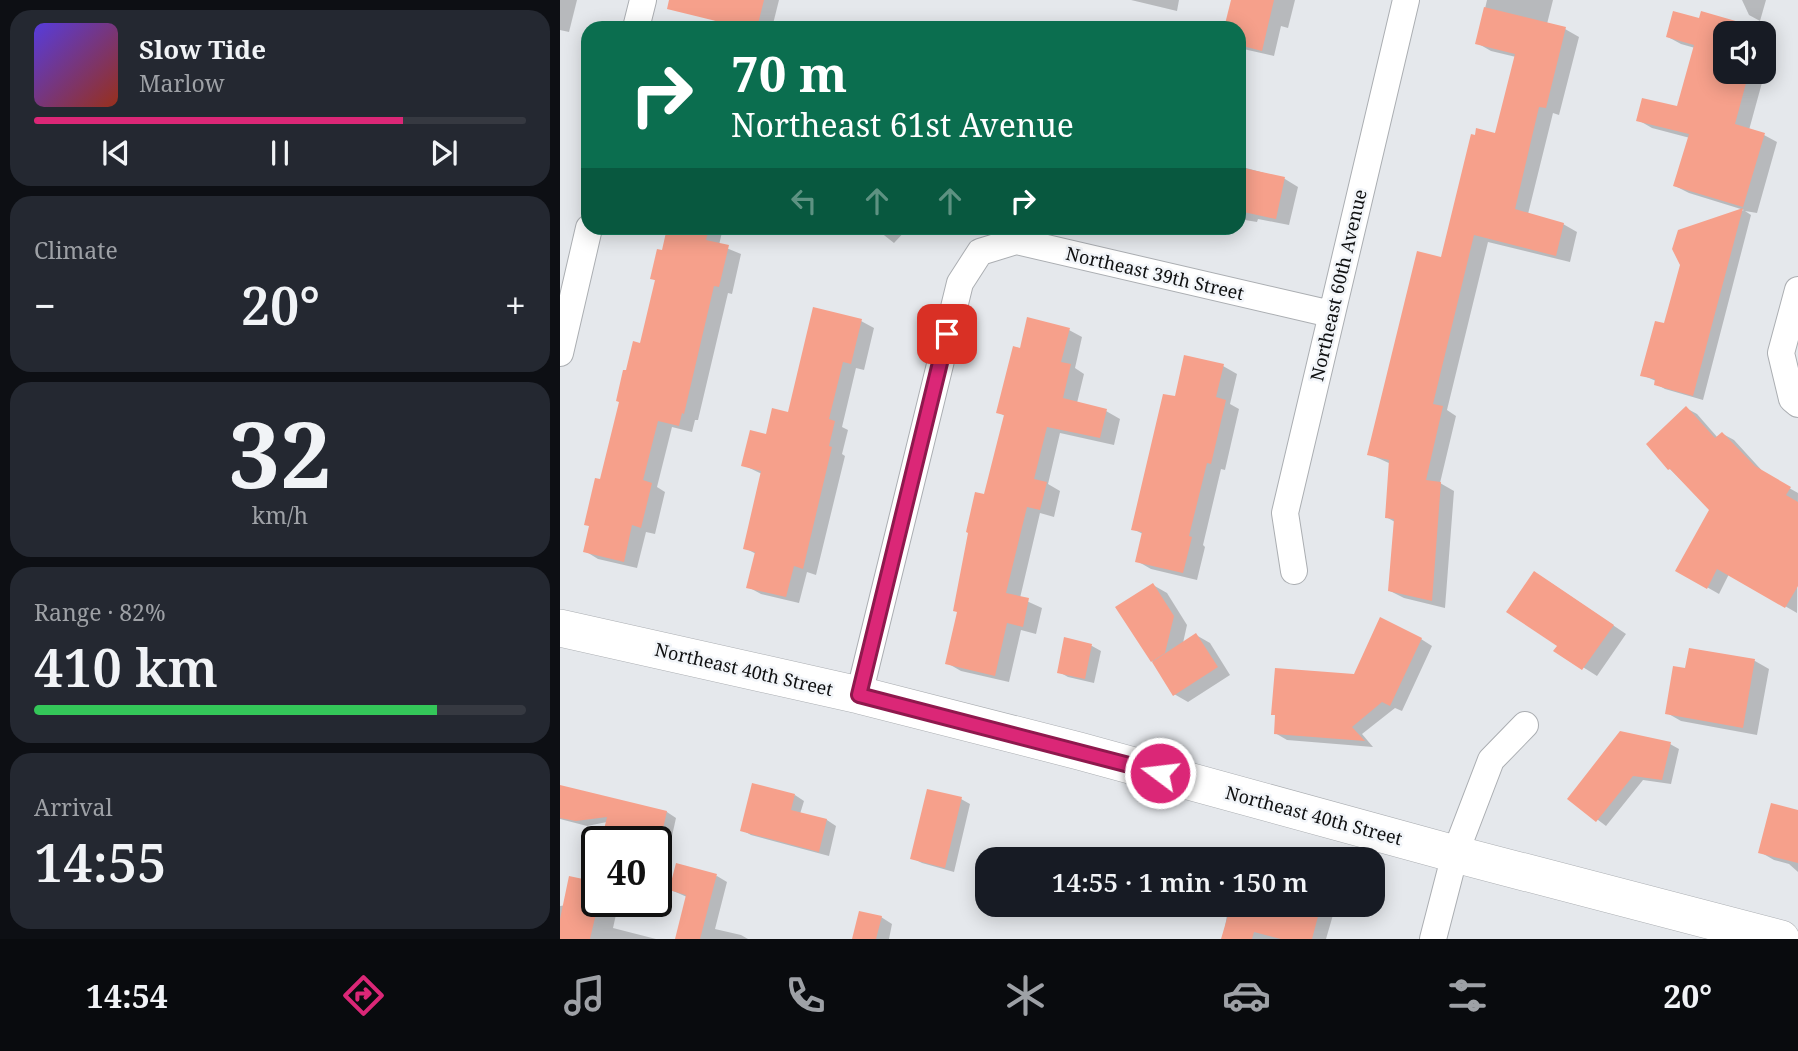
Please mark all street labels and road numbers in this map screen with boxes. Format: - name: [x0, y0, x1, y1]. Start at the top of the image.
- street label: Northeast 60th Avenue: [1304, 187, 1372, 383]
- street label: Northeast 39th Street: [1064, 241, 1246, 305]
- street label: Northeast 40th Street: [653, 637, 835, 701]
- street label: Northeast 40th Street: [1223, 780, 1405, 850]

